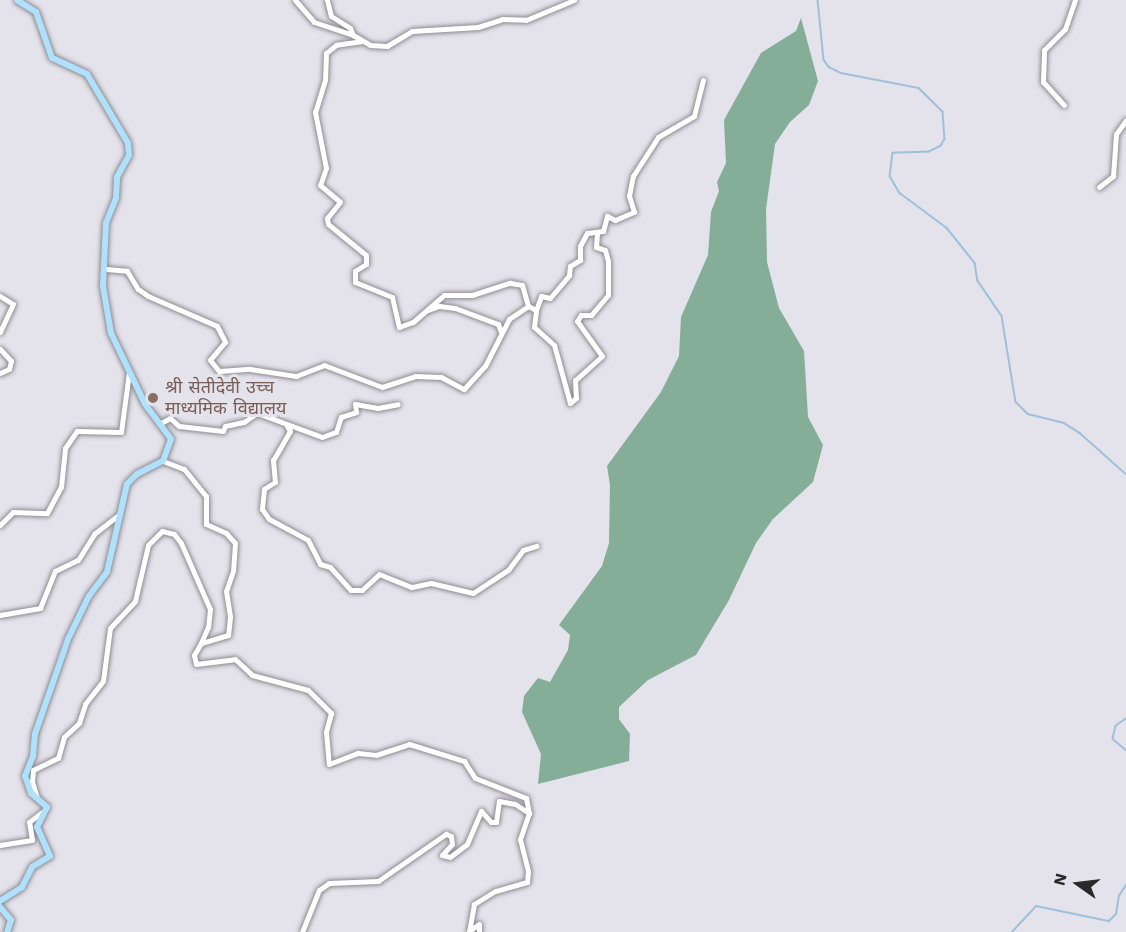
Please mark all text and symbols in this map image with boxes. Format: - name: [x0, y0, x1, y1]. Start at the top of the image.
- place label: श्री सेतीदेवी उच्च माध्यमिक विद्यालय: [165, 377, 286, 420]
- marker: श्री सेतीदेवी उच्च माध्यमिक विद्यालय: [146, 391, 160, 405]
- north arrow: [1048, 854, 1108, 914]
- text: N: [1049, 871, 1071, 888]

